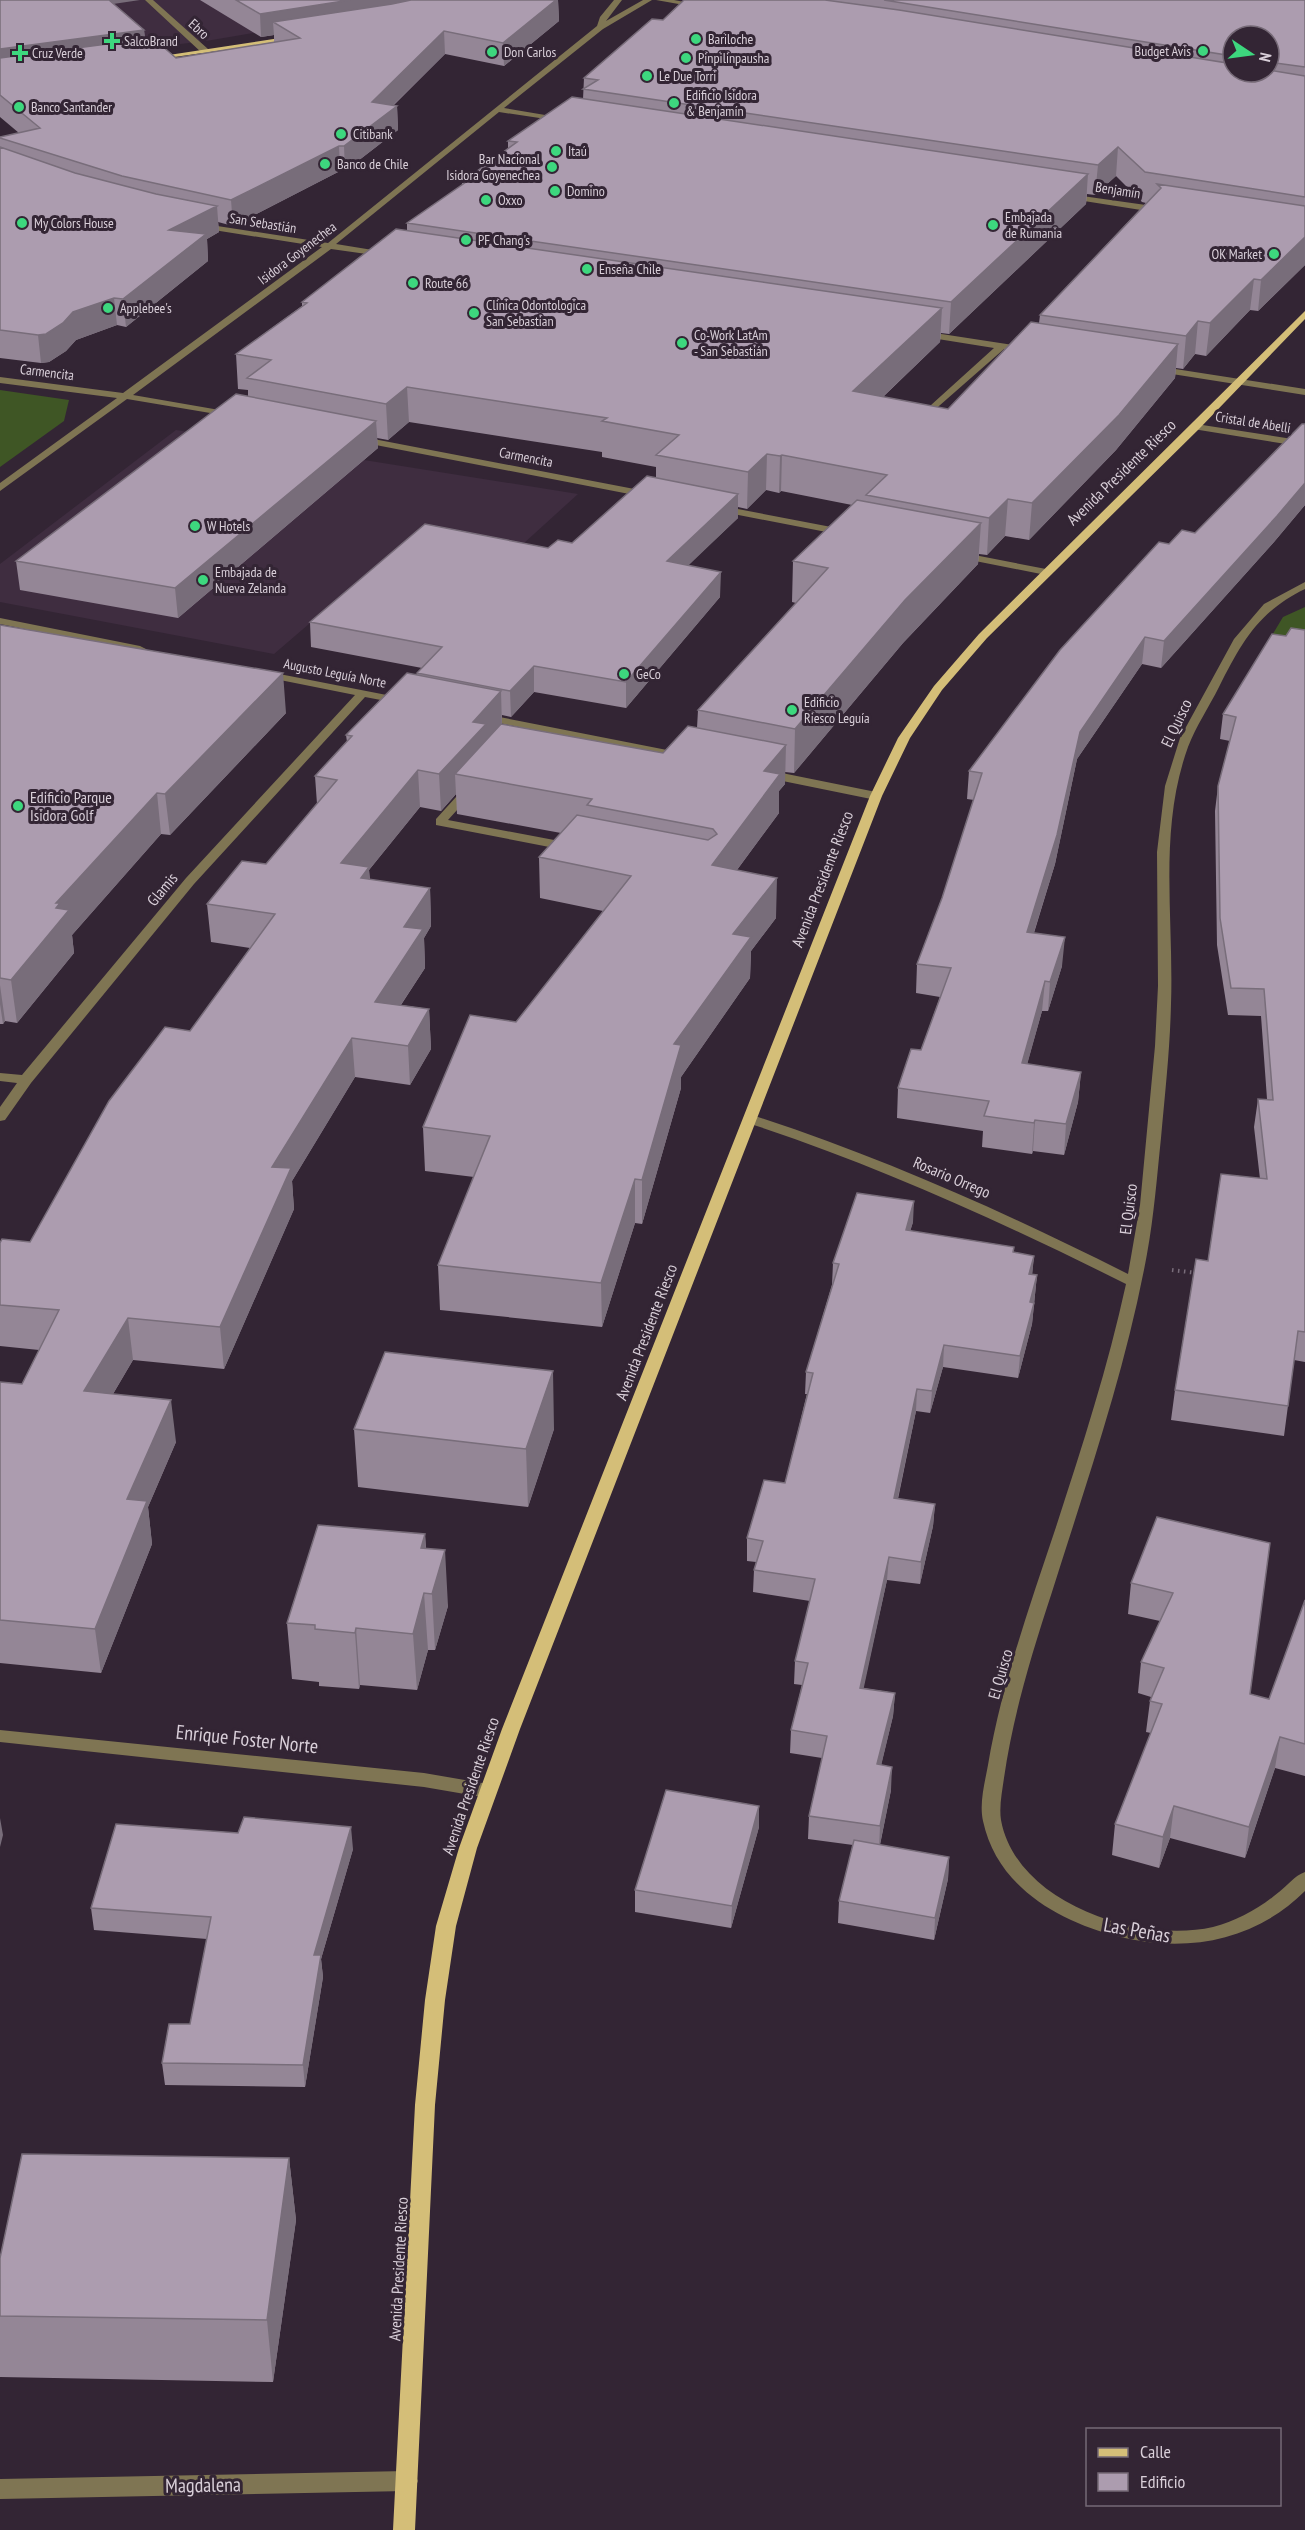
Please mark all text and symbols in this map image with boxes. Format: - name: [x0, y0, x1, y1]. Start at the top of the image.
- street label: Ebro: [185, 15, 213, 43]
- north arrow: [1221, 24, 1281, 84]
- place label: Bariloche: [708, 30, 754, 48]
- place label: SalcoBrand: [124, 32, 178, 50]
- marker: Bariloche: [689, 32, 703, 46]
- marker: SalcoBrand: [105, 34, 119, 48]
- place label: Budget Avis: [1135, 42, 1191, 60]
- place label: Don Carlos: [504, 43, 556, 61]
- place label: Cruz Verde: [32, 44, 83, 62]
- marker: Budget Avis: [1196, 44, 1210, 58]
- marker: Don Carlos: [485, 45, 499, 59]
- marker: Cruz Verde: [13, 46, 27, 60]
- place label: Pinpilinpausha: [698, 49, 769, 67]
- marker: Pinpilinpausha: [679, 51, 693, 65]
- text: N: [1255, 51, 1276, 64]
- place label: Le Due Torri: [659, 67, 716, 85]
- marker: Le Due Torri: [640, 69, 654, 83]
- place label: Edificio Isidora & Benjamín: [686, 86, 757, 120]
- marker: Edificio Isidora & Benjamín: [667, 96, 681, 110]
- place label: Banco Santander: [31, 98, 112, 116]
- marker: Banco Santander: [12, 100, 26, 114]
- place label: Citibank: [353, 125, 393, 143]
- marker: Citibank: [334, 127, 348, 141]
- place label: Itaú: [568, 142, 587, 160]
- marker: Itaú: [549, 144, 563, 158]
- place label: Bar Nacional Isidora Goyenechea: [446, 150, 541, 184]
- place label: Banco de Chile: [337, 155, 409, 173]
- marker: Banco de Chile: [318, 157, 332, 171]
- marker: Bar Nacional Isidora Goyenechea: [545, 160, 559, 174]
- street label: Benjamín: [1094, 178, 1142, 202]
- place label: Domino: [567, 182, 605, 200]
- marker: Domino: [548, 184, 562, 198]
- place label: Oxxo: [498, 191, 523, 209]
- marker: Oxxo: [479, 193, 493, 207]
- place label: Embajada de Rumania: [1005, 208, 1062, 242]
- street label: San Sebastián: [228, 209, 298, 237]
- place label: My Colors House: [34, 214, 114, 232]
- marker: My Colors House: [15, 216, 29, 230]
- street label: Isidora Goyenechea: [254, 218, 340, 288]
- marker: Embajada de Rumania: [986, 218, 1000, 232]
- place label: PF Chang's: [478, 231, 530, 249]
- marker: PF Chang's: [459, 233, 473, 247]
- place label: OK Market: [1212, 245, 1262, 263]
- marker: OK Market: [1267, 247, 1281, 261]
- place label: Enseña Chile: [599, 260, 661, 278]
- marker: Enseña Chile: [580, 262, 594, 276]
- place label: Route 66: [425, 274, 468, 292]
- marker: Route 66: [406, 276, 420, 290]
- place label: Clinica Odontologica San Sebastian: [486, 296, 586, 330]
- place label: Applebee's: [120, 299, 172, 317]
- marker: Applebee's: [101, 301, 115, 315]
- marker: Clinica Odontologica San Sebastian: [467, 306, 481, 320]
- place label: Co-Work LatAm - San Sebastián: [694, 326, 768, 360]
- marker: Co-Work LatAm - San Sebastián: [675, 336, 689, 350]
- street label: Carmencita: [19, 360, 75, 384]
- street label: Cristal de Abelli: [1214, 407, 1292, 437]
- street label: Avenida Presidente Riesco: [1062, 415, 1180, 529]
- street label: Carmencita: [498, 443, 554, 471]
- place label: W Hotels: [207, 517, 250, 535]
- marker: W Hotels: [188, 519, 202, 533]
- place label: Embajada de Nueva Zelanda: [215, 563, 286, 597]
- marker: Embajada de Nueva Zelanda: [196, 573, 210, 587]
- street label: Augusto Leguía Norte: [282, 654, 388, 692]
- place label: GeCo: [636, 665, 661, 683]
- marker: GeCo: [617, 667, 631, 681]
- place label: Edificio Riesco Leguía: [804, 693, 870, 727]
- street label: El Quisco: [1156, 696, 1196, 750]
- marker: Edificio Riesco Leguía: [785, 703, 799, 717]
- place label: Edificio Parque Isidora Golf: [30, 787, 112, 825]
- marker: Edificio Parque Isidora Golf: [11, 799, 25, 813]
- street label: Avenida Presidente Riesco: [787, 808, 857, 950]
- street label: Glamis: [142, 868, 182, 910]
- street label: Rosario Orrego: [910, 1152, 994, 1202]
- street label: El Quisco: [1115, 1182, 1141, 1235]
- street label: Avenida Presidente Riesco: [611, 1261, 681, 1403]
- street label: El Quisco: [983, 1647, 1017, 1701]
- street label: Avenida Presidente Riesco: [437, 1715, 503, 1857]
- street label: Enrique Foster Norte: [175, 1719, 319, 1759]
- street label: Las Peñas: [1102, 1911, 1173, 1949]
- street label: Avenida Presidente Riesco: [384, 2196, 412, 2341]
- legend: [1086, 2428, 1281, 2506]
- text: Calle: [1140, 2440, 1171, 2463]
- text: Edificio: [1140, 2470, 1186, 2493]
- street label: Magdalena: [165, 2471, 241, 2499]

